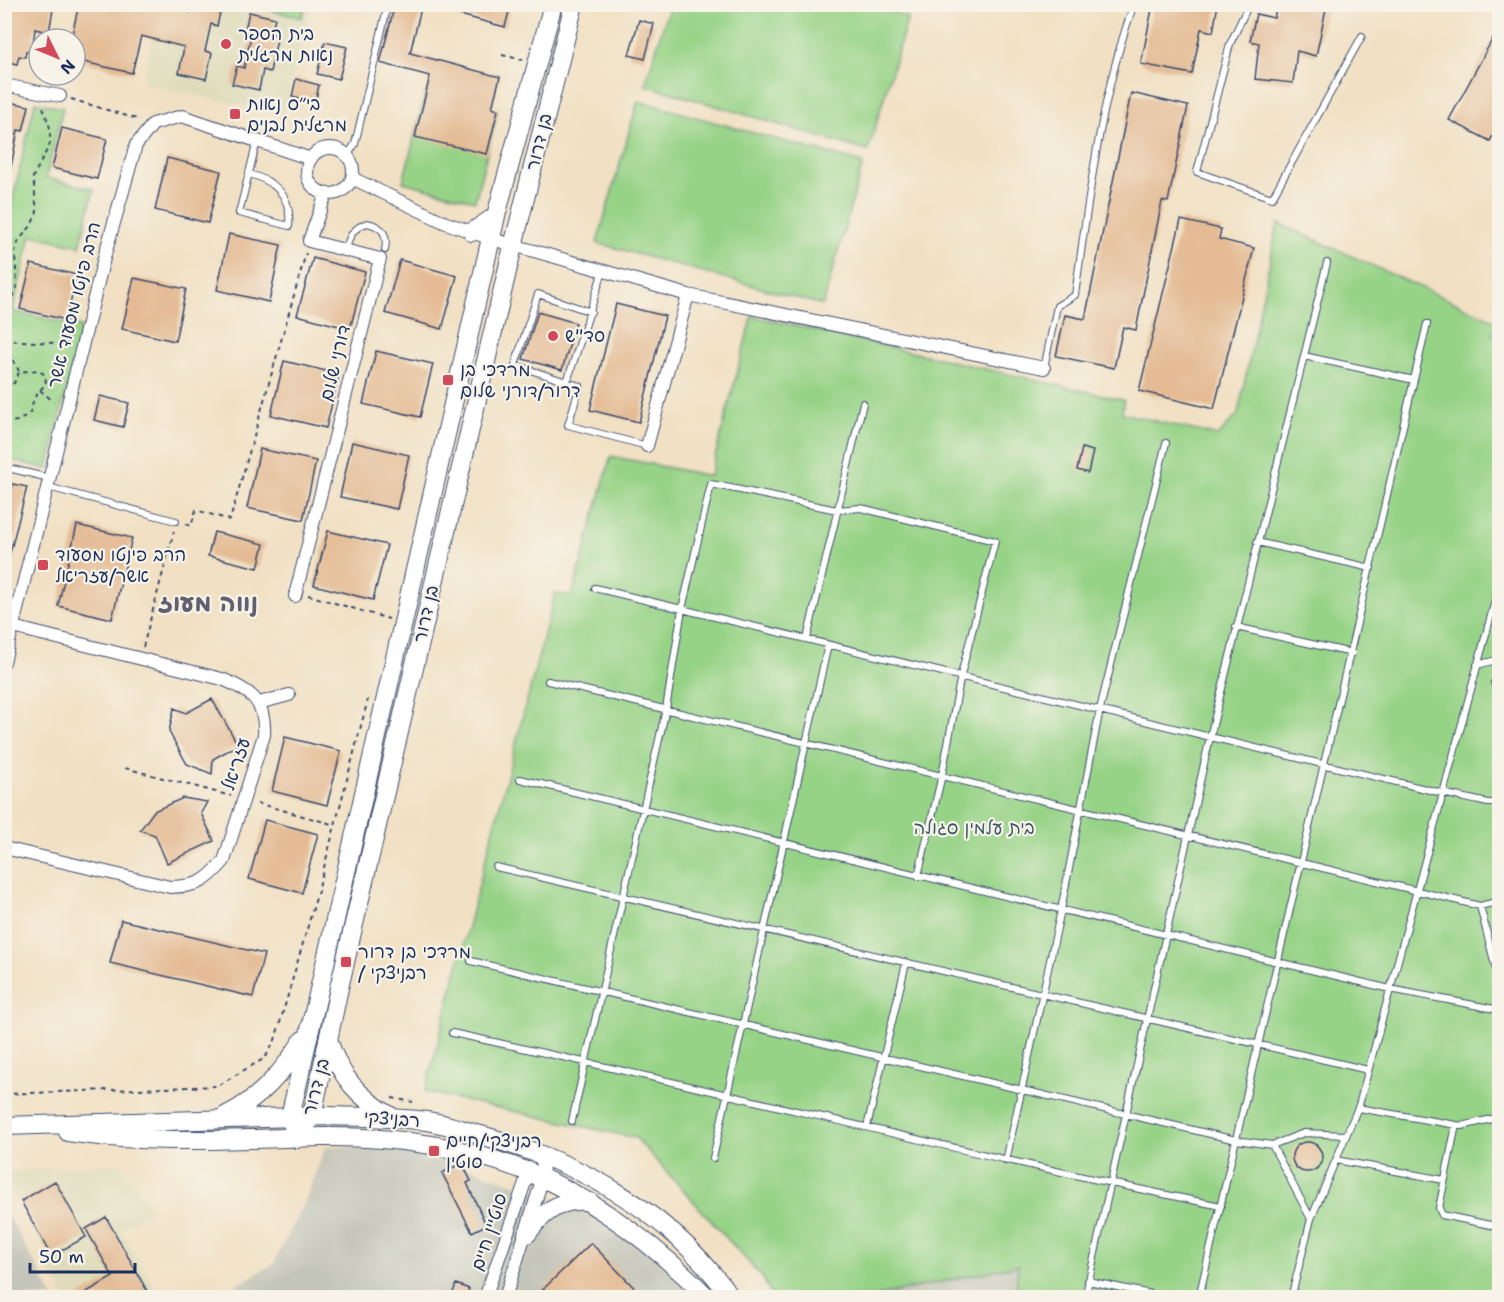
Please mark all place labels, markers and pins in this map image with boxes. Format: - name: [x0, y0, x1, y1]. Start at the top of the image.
- place label: בית הספר נאות מרגלית: [237, 22, 333, 67]
- marker: בית הספר נאות מרגלית: [219, 37, 233, 51]
- place label: בי״ס נאות מרגלית לבנים: [246, 92, 347, 137]
- marker: בי״ס נאות מרגלית לבנים: [228, 107, 242, 121]
- place label: סד"ש: [565, 324, 605, 348]
- marker: סד"ש: [546, 329, 560, 343]
- place label: מרדכי בן דרור/דורני שלום: [460, 358, 580, 403]
- marker: מרדכי בן דרור/דורני שלום: [441, 373, 455, 387]
- place label: הרב פינטו מסעוד אשר/עזריאל: [55, 543, 186, 588]
- marker: הרב פינטו מסעוד אשר/עזריאל: [36, 558, 50, 572]
- place label: מרדכי בן דרור / רבניצקי: [358, 940, 471, 985]
- marker: מרדכי בן דרור / רבניצקי: [339, 955, 353, 969]
- place label: רבניצקי/חיים סוטין: [446, 1129, 542, 1174]
- marker: רבניצקי/חיים סוטין: [427, 1144, 441, 1158]

